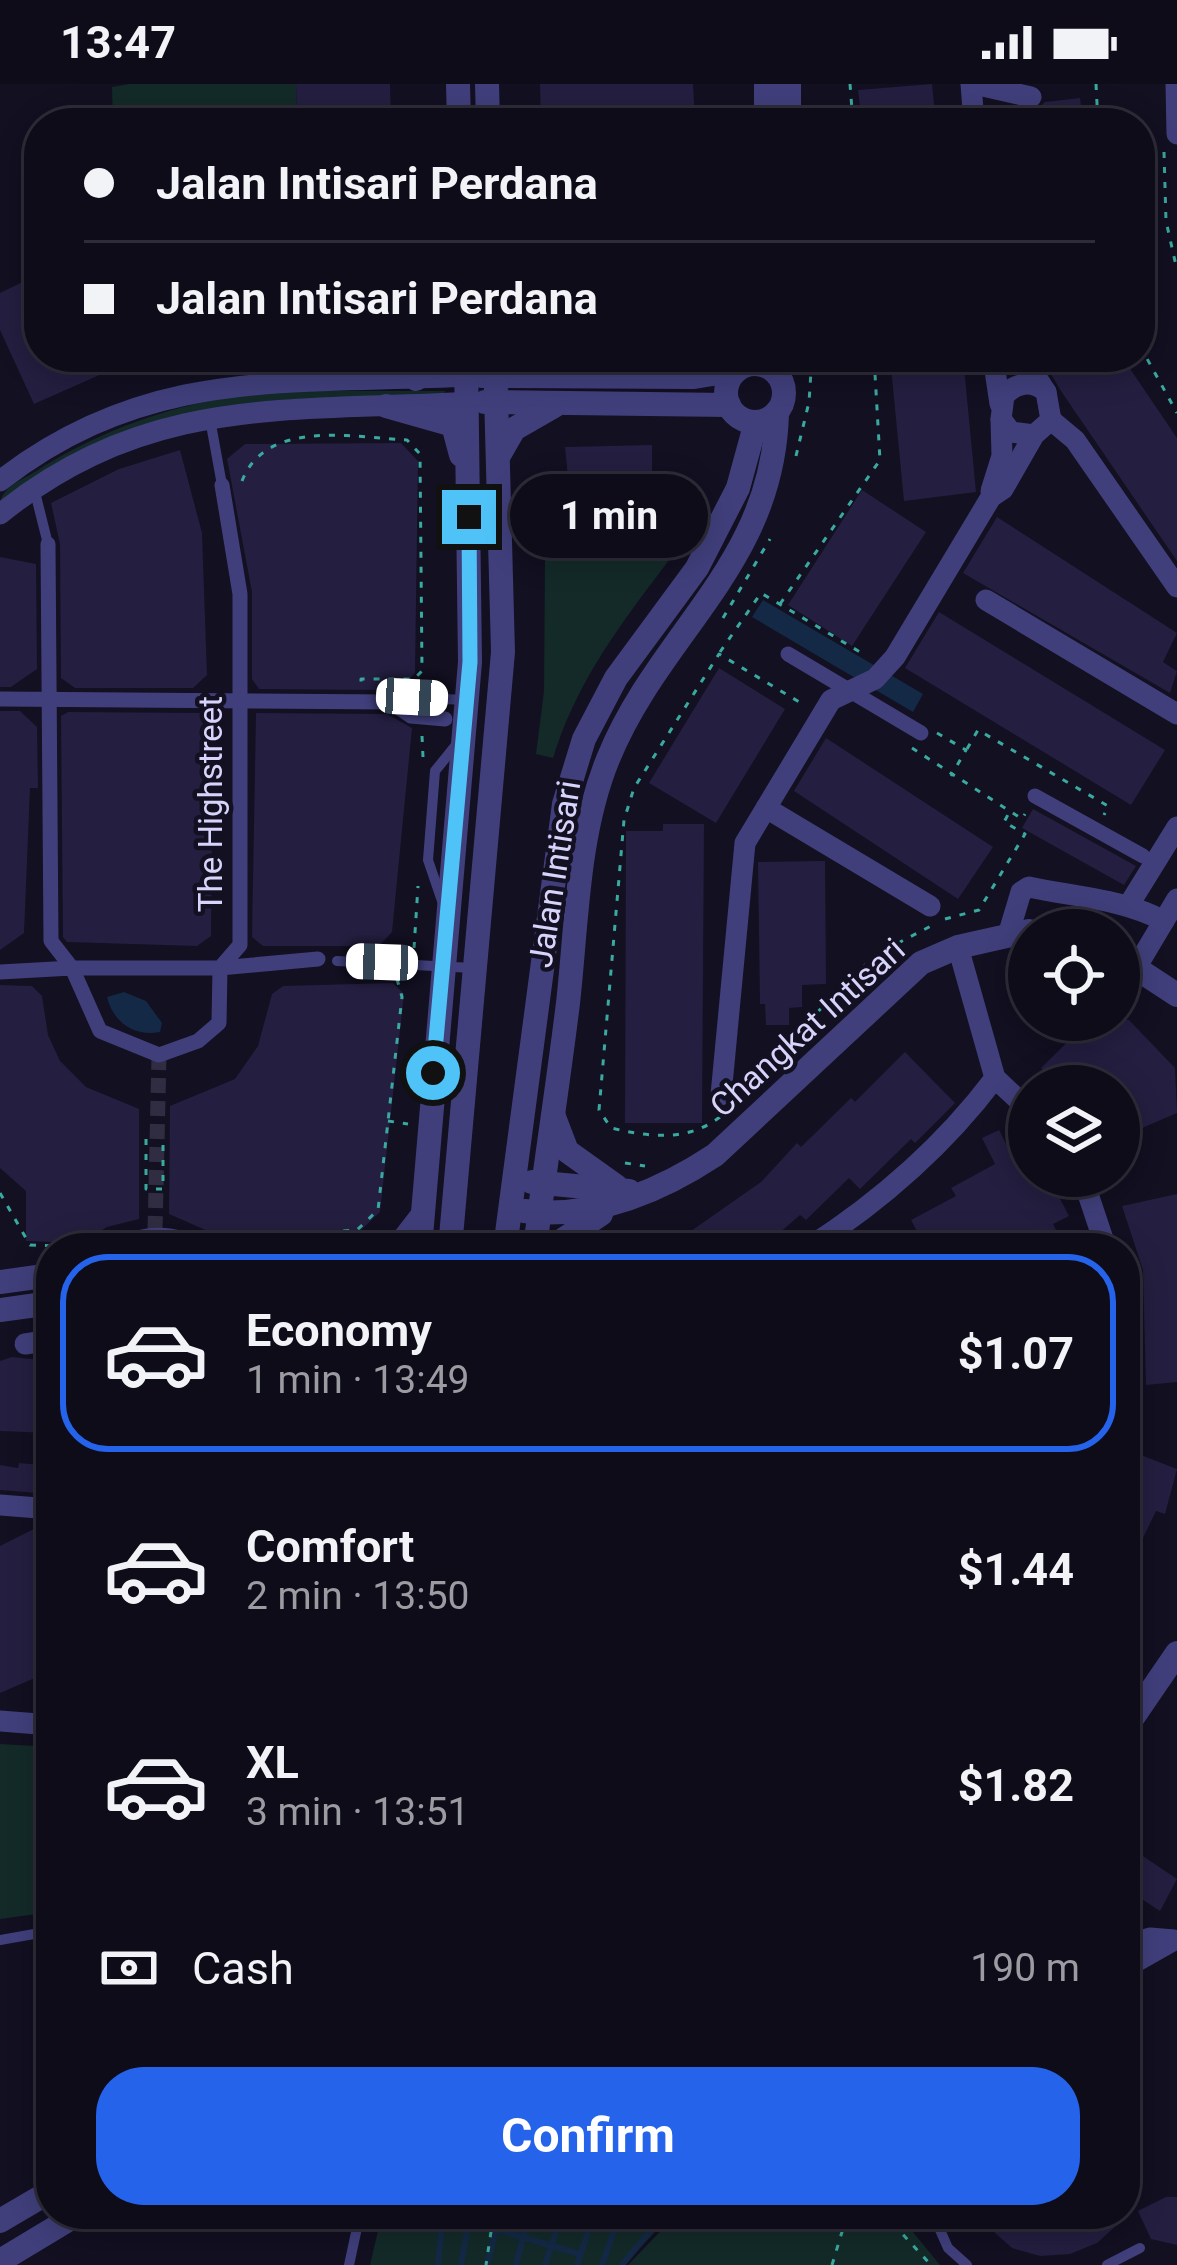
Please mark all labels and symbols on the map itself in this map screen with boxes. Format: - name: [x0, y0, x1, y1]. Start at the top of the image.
- callout: 1 min: [511, 475, 709, 559]
- route end: [442, 490, 496, 544]
- car: [375, 677, 449, 717]
- street label: The Highstreet: [191, 696, 230, 912]
- street label: Jalan Intisari: [520, 778, 589, 970]
- street label: Changkat Intisari: [702, 930, 913, 1125]
- car: [345, 943, 419, 981]
- route start: [406, 1046, 460, 1100]

